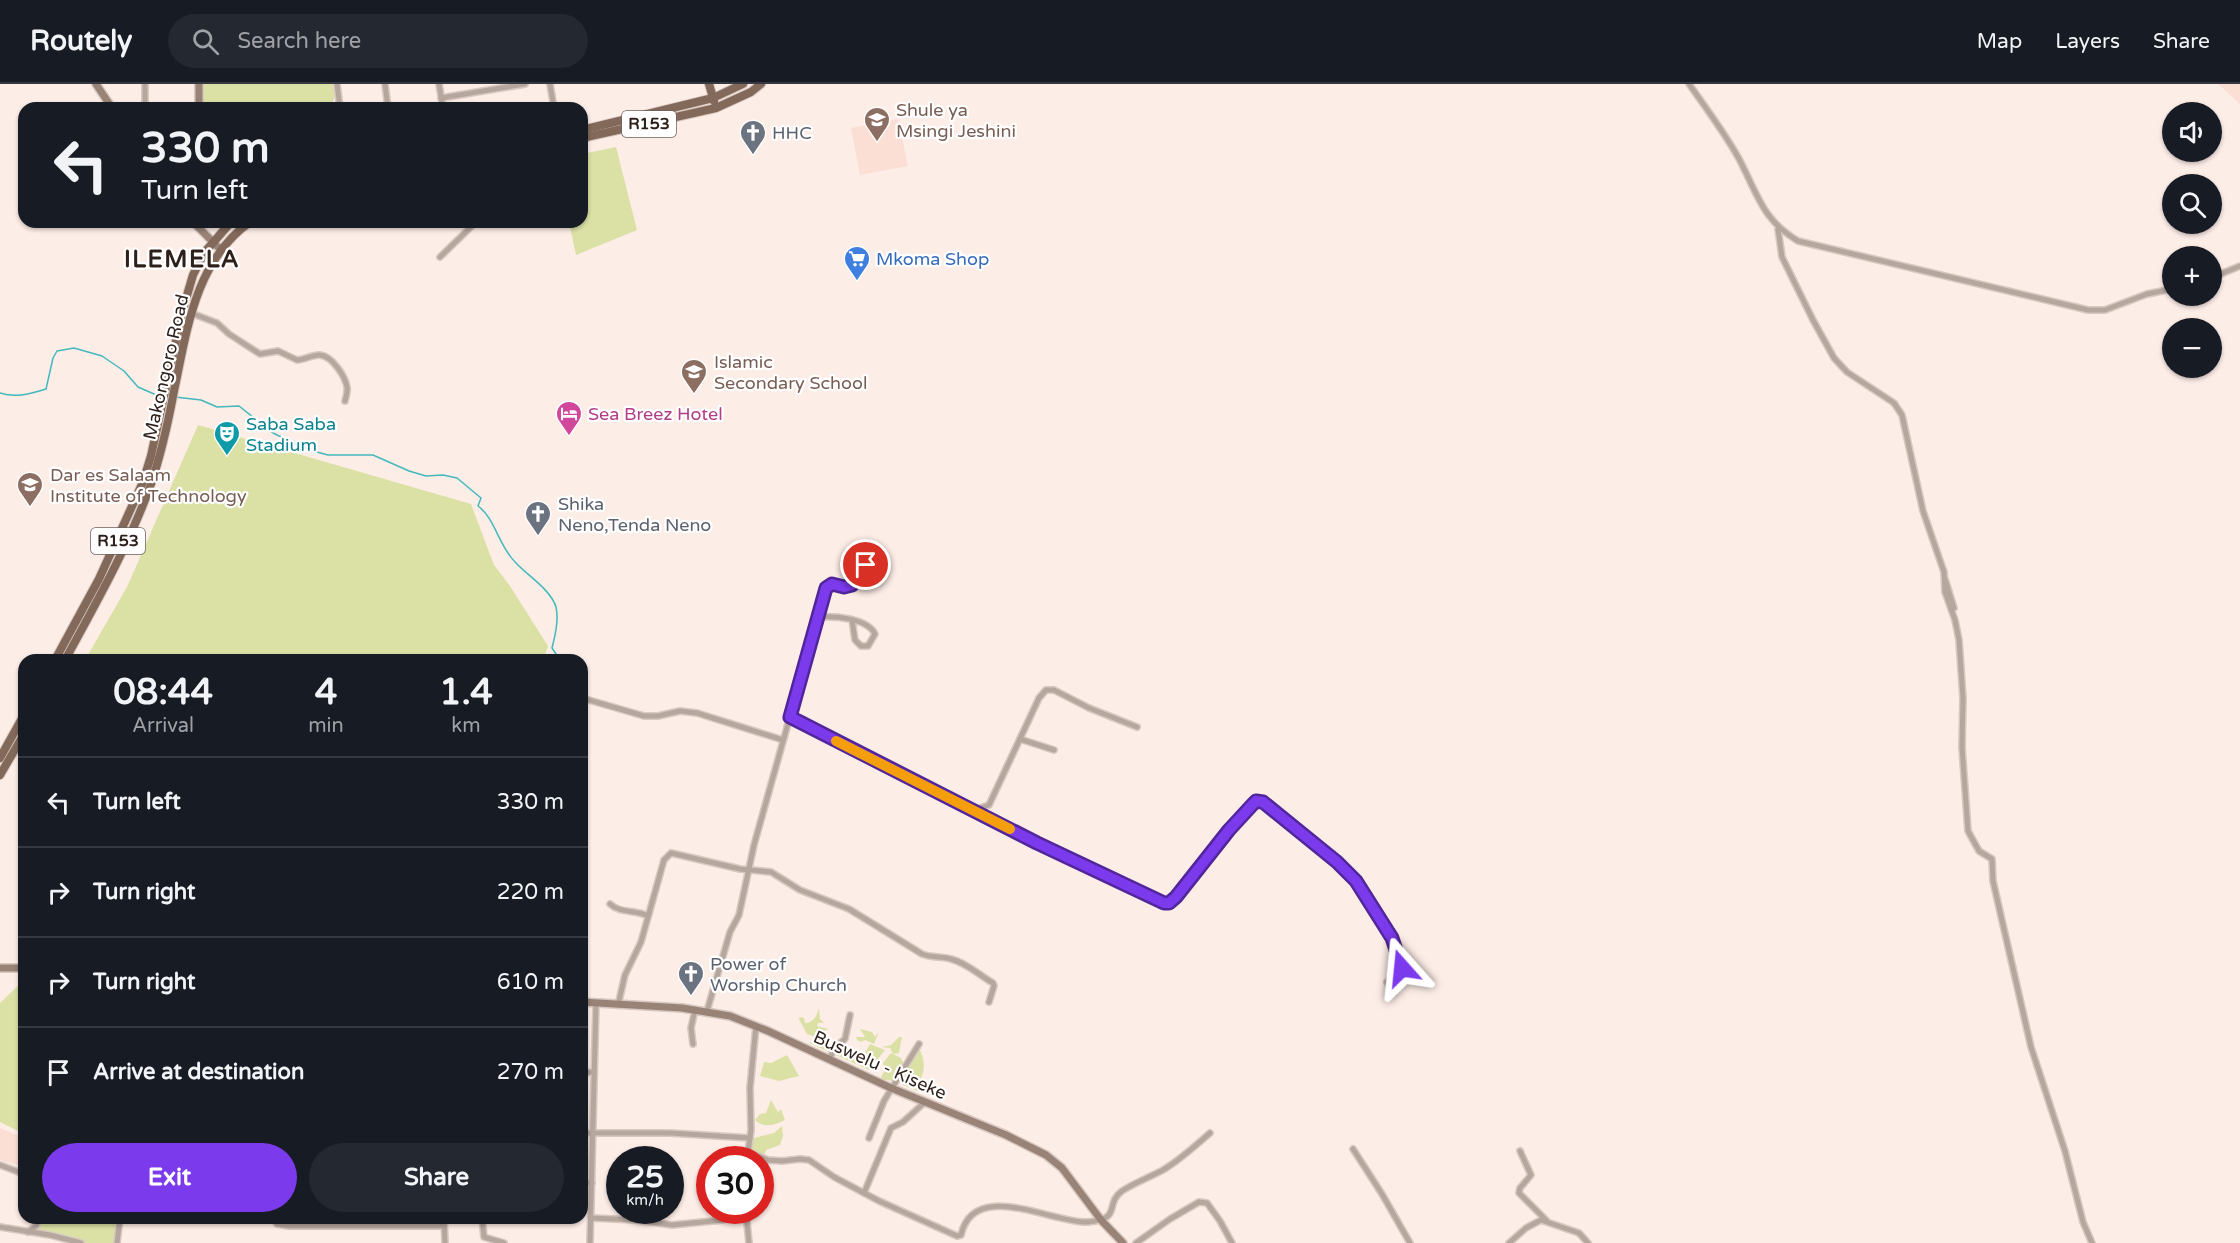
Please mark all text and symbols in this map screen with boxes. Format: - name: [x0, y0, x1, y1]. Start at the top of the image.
- search box: [168, 14, 588, 68]
- text: Routely: [30, 24, 132, 58]
- icon: search: [189, 25, 222, 58]
- text: Search here: [237, 28, 361, 54]
- text: Map: [1977, 29, 2022, 54]
- text: Layers: [2055, 29, 2120, 54]
- text: Share: [2153, 29, 2210, 54]
- place label: Shule ya Msingi Jeshini: [896, 99, 1016, 142]
- map controls: [2162, 102, 2222, 378]
- button: sound: [2162, 102, 2222, 162]
- school or university icon: Shule ya Msingi Jeshini: [862, 105, 892, 143]
- road number: R153: [622, 111, 676, 137]
- church icon: HHC: [738, 118, 768, 156]
- place label: HHC: [772, 122, 812, 144]
- text: 330 m: [141, 123, 270, 174]
- icon: left: [42, 126, 120, 204]
- text: Turn left: [141, 174, 248, 207]
- button: search: [2162, 174, 2222, 234]
- supermarket icon: Mkoma Shop: [842, 244, 872, 282]
- district label: ILEMELA: [124, 245, 240, 274]
- button: +: [2162, 246, 2222, 306]
- place label: Mkoma Shop: [876, 248, 989, 270]
- street label: Makongoro Road: [139, 292, 193, 442]
- button: −: [2162, 318, 2222, 378]
- place label: Islamic Secondary School: [714, 351, 867, 394]
- school or university icon: Islamic Secondary School: [679, 357, 709, 395]
- hotel icon: Sea Breez Hotel: [554, 399, 584, 437]
- place label: Sea Breez Hotel: [588, 403, 723, 425]
- place label: Saba Saba Stadium: [246, 413, 336, 456]
- theatre icon: Saba Saba Stadium: [212, 419, 242, 457]
- place label: Dar es Salaam Institute of Technology: [50, 464, 247, 507]
- school or university icon: Dar es Salaam Institute of Technology: [15, 470, 45, 508]
- place label: Shika Neno,Tenda Neno: [558, 493, 711, 536]
- church icon: Shika Neno,Tenda Neno: [523, 499, 553, 537]
- road number: R153: [91, 528, 145, 554]
- pin: [840, 539, 891, 590]
- icon: arrive: [849, 548, 882, 581]
- text: 08:44: [113, 671, 213, 714]
- text: 4: [315, 671, 337, 714]
- text: 1.4: [439, 671, 493, 714]
- text: Arrival: [132, 714, 194, 738]
- text: min: [308, 714, 344, 738]
- text: km: [451, 714, 481, 738]
- icon: left: [42, 786, 75, 819]
- text: Turn left: [93, 789, 181, 815]
- text: 330 m: [497, 789, 564, 815]
- icon: right: [42, 876, 75, 909]
- text: Turn right: [93, 879, 195, 905]
- text: 220 m: [497, 879, 564, 905]
- position arrow: [1370, 936, 1434, 1000]
- place label: Power of Worship Church: [710, 953, 847, 996]
- church icon: Power of Worship Church: [676, 959, 706, 997]
- icon: right: [42, 966, 75, 999]
- text: Turn right: [93, 969, 195, 995]
- text: 610 m: [497, 969, 564, 995]
- street label: Buswelu - Kiseke: [810, 1026, 950, 1104]
- icon: arrive: [42, 1056, 75, 1089]
- text: Arrive at destination: [93, 1059, 304, 1085]
- text: 270 m: [497, 1059, 564, 1085]
- button: Exit: [42, 1143, 297, 1212]
- button: Share: [309, 1143, 564, 1212]
- speed limit sign: 30: [696, 1146, 774, 1224]
- text: 25: [626, 1159, 664, 1196]
- text: km/h: [626, 1191, 664, 1209]

